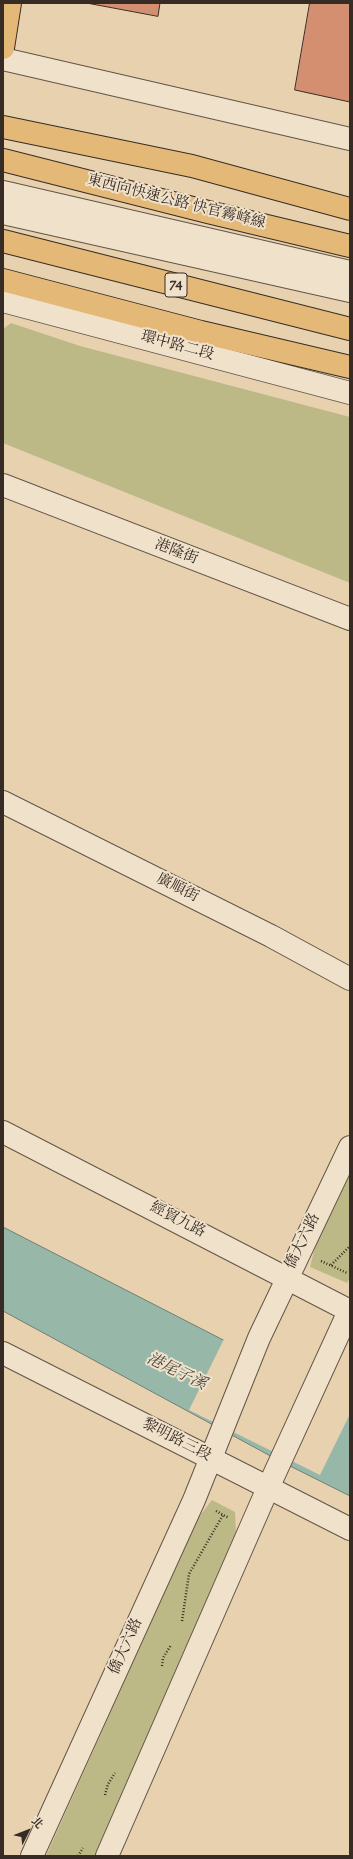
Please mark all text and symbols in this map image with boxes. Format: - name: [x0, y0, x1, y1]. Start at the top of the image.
- street label: 東西向快速公路 快官霧峰線: [85, 172, 267, 234]
- road number: 74: [165, 273, 187, 297]
- street label: 環中路二段: [138, 329, 216, 365]
- street label: 港隆街: [152, 537, 200, 569]
- street label: 廣順街: [153, 871, 201, 907]
- street label: 經貿九路: [146, 1199, 208, 1243]
- street label: 僑大六路: [283, 1211, 325, 1273]
- water label: 港尾子溪: [143, 1350, 209, 1396]
- street label: 黎明路三段: [139, 1416, 213, 1466]
- street label: 僑大六路: [107, 1616, 147, 1678]
- north arrow: [8, 1811, 48, 1851]
- text: 北: [27, 1814, 47, 1832]

